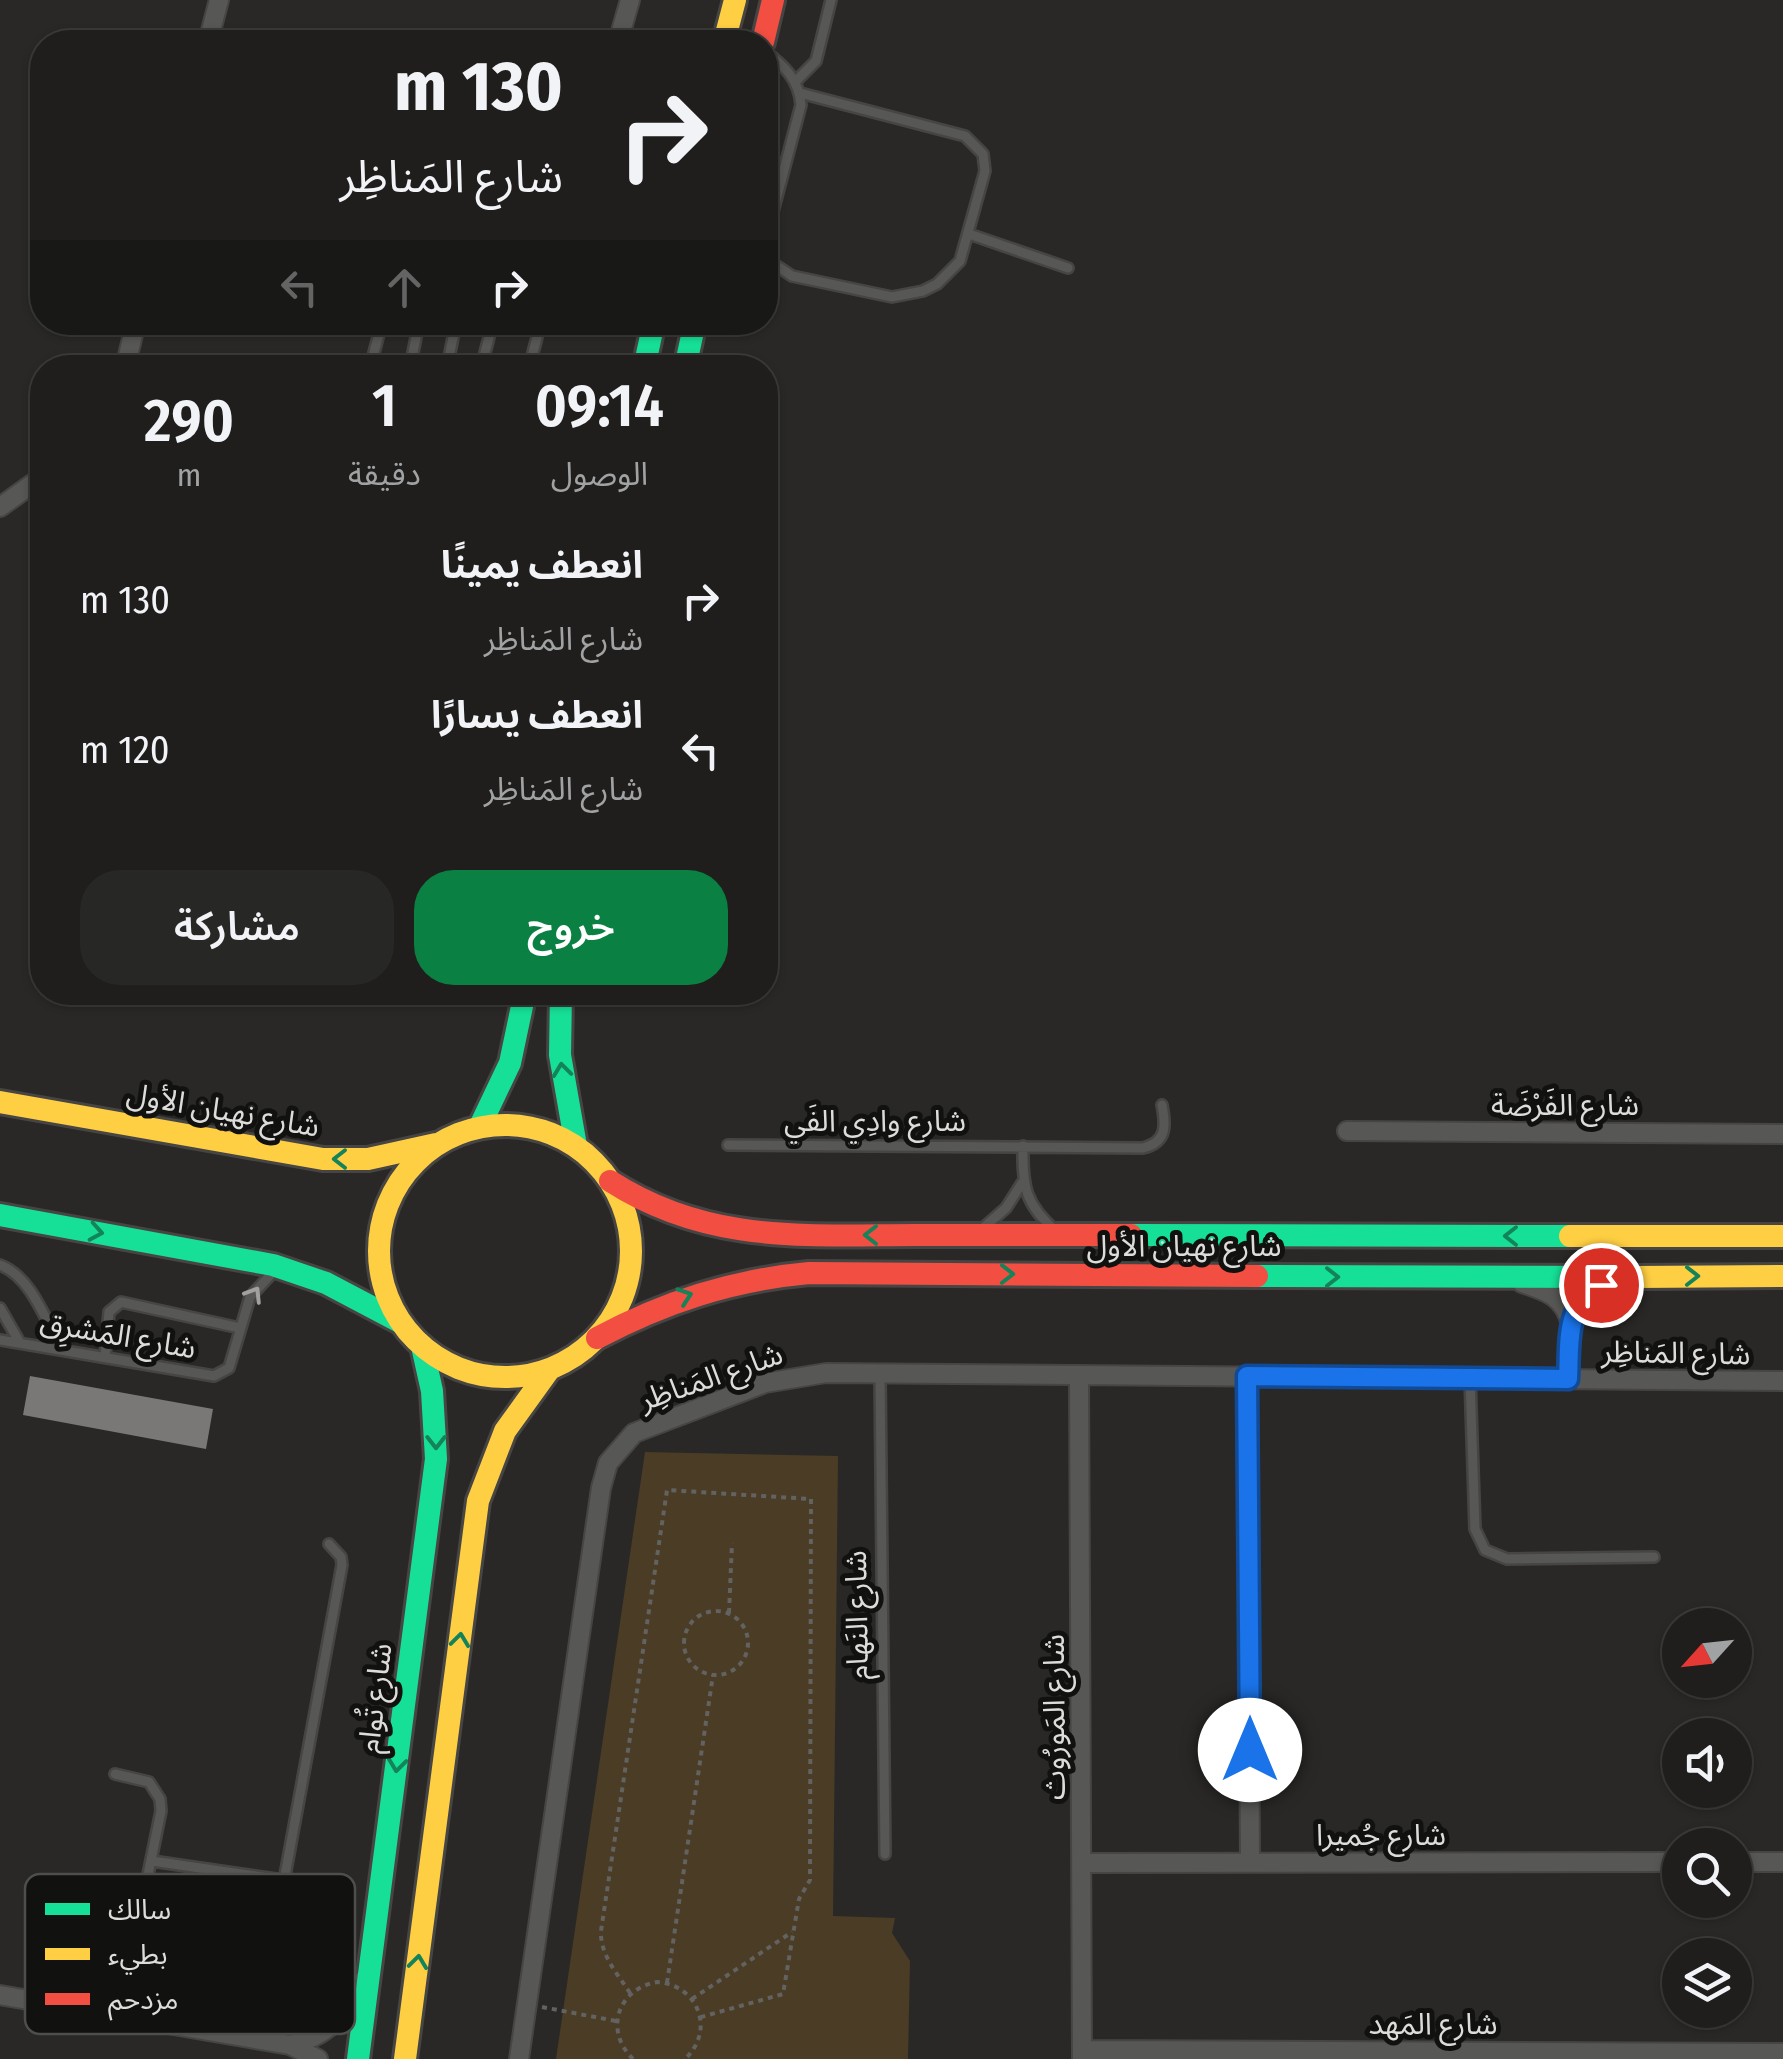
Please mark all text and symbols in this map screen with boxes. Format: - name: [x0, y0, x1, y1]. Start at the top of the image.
- text: 130 m: [394, 45, 563, 129]
- icon: right: [598, 70, 728, 200]
- text: شارع المَناظِر: [339, 150, 563, 204]
- icon: left: [272, 260, 327, 315]
- icon: ahead: [377, 260, 432, 315]
- icon: right: [482, 260, 537, 315]
- text: 1: [372, 370, 397, 442]
- text: 09:14: [535, 370, 664, 442]
- text: 290: [144, 385, 234, 457]
- text: دقيقة: [348, 455, 421, 493]
- text: الوصول: [551, 455, 648, 493]
- text: m: [177, 456, 201, 494]
- text: انعطف يمينًا: [441, 542, 643, 588]
- icon: right: [673, 573, 728, 628]
- text: 130 m: [80, 577, 170, 623]
- text: شارع المَناظِر: [484, 620, 643, 658]
- text: انعطف يسارًا: [431, 692, 643, 738]
- icon: left: [673, 723, 728, 778]
- text: 120 m: [80, 727, 170, 773]
- text: شارع المَناظِر: [484, 770, 643, 808]
- button: مشاركة: [80, 870, 394, 985]
- button: خروج: [414, 870, 728, 985]
- one-way arrow: [552, 1061, 573, 1077]
- street label: شارع نهيان الأول: [123, 1075, 322, 1149]
- street label: شارع الفَرْضَة: [1491, 1087, 1639, 1127]
- street label: شارع وادِي الفَي: [784, 1103, 966, 1144]
- one-way arrow: [332, 1148, 348, 1170]
- one-way arrow: [88, 1221, 104, 1242]
- one-way arrow: [862, 1224, 878, 1246]
- one-way arrow: [1502, 1225, 1518, 1247]
- street label: شارع نهيان الأول: [1086, 1228, 1282, 1268]
- pin: [1559, 1243, 1644, 1328]
- icon: arrive: [1574, 1258, 1629, 1313]
- one-way arrow: [1000, 1264, 1016, 1285]
- one-way arrow: [1686, 1265, 1701, 1287]
- one-way arrow: [1326, 1266, 1341, 1288]
- one-way arrow: [242, 1287, 261, 1305]
- one-way arrow: [676, 1287, 693, 1308]
- street label: شارع المَشرِق: [37, 1304, 199, 1371]
- street label: شارع المَناظِر: [1600, 1334, 1751, 1376]
- street label: شارع المَناظِر: [634, 1336, 789, 1422]
- one-way arrow: [425, 1436, 447, 1451]
- street label: شارع النَهام: [838, 1550, 880, 1680]
- north arrow: [1662, 1608, 1752, 1698]
- map controls: [1662, 1608, 1752, 2028]
- one-way arrow: [448, 1632, 469, 1648]
- street label: شارع المَورُوث: [1036, 1634, 1076, 1800]
- street label: شارع تُوام: [349, 1641, 404, 1755]
- position arrow: [1198, 1698, 1302, 1802]
- button: sound: [1662, 1718, 1752, 1808]
- one-way arrow: [387, 1757, 408, 1773]
- street label: شارع جُميرا: [1316, 1817, 1446, 1857]
- button: search: [1662, 1828, 1752, 1918]
- legend: [25, 1874, 355, 2034]
- text: سالك: [108, 1893, 171, 1926]
- text: بطيء: [108, 1938, 168, 1975]
- button: layers: [1662, 1938, 1752, 2028]
- one-way arrow: [407, 1954, 428, 1970]
- text: مزدحم: [108, 1983, 179, 2021]
- street label: شارع المَهد: [1369, 2006, 1497, 2046]

